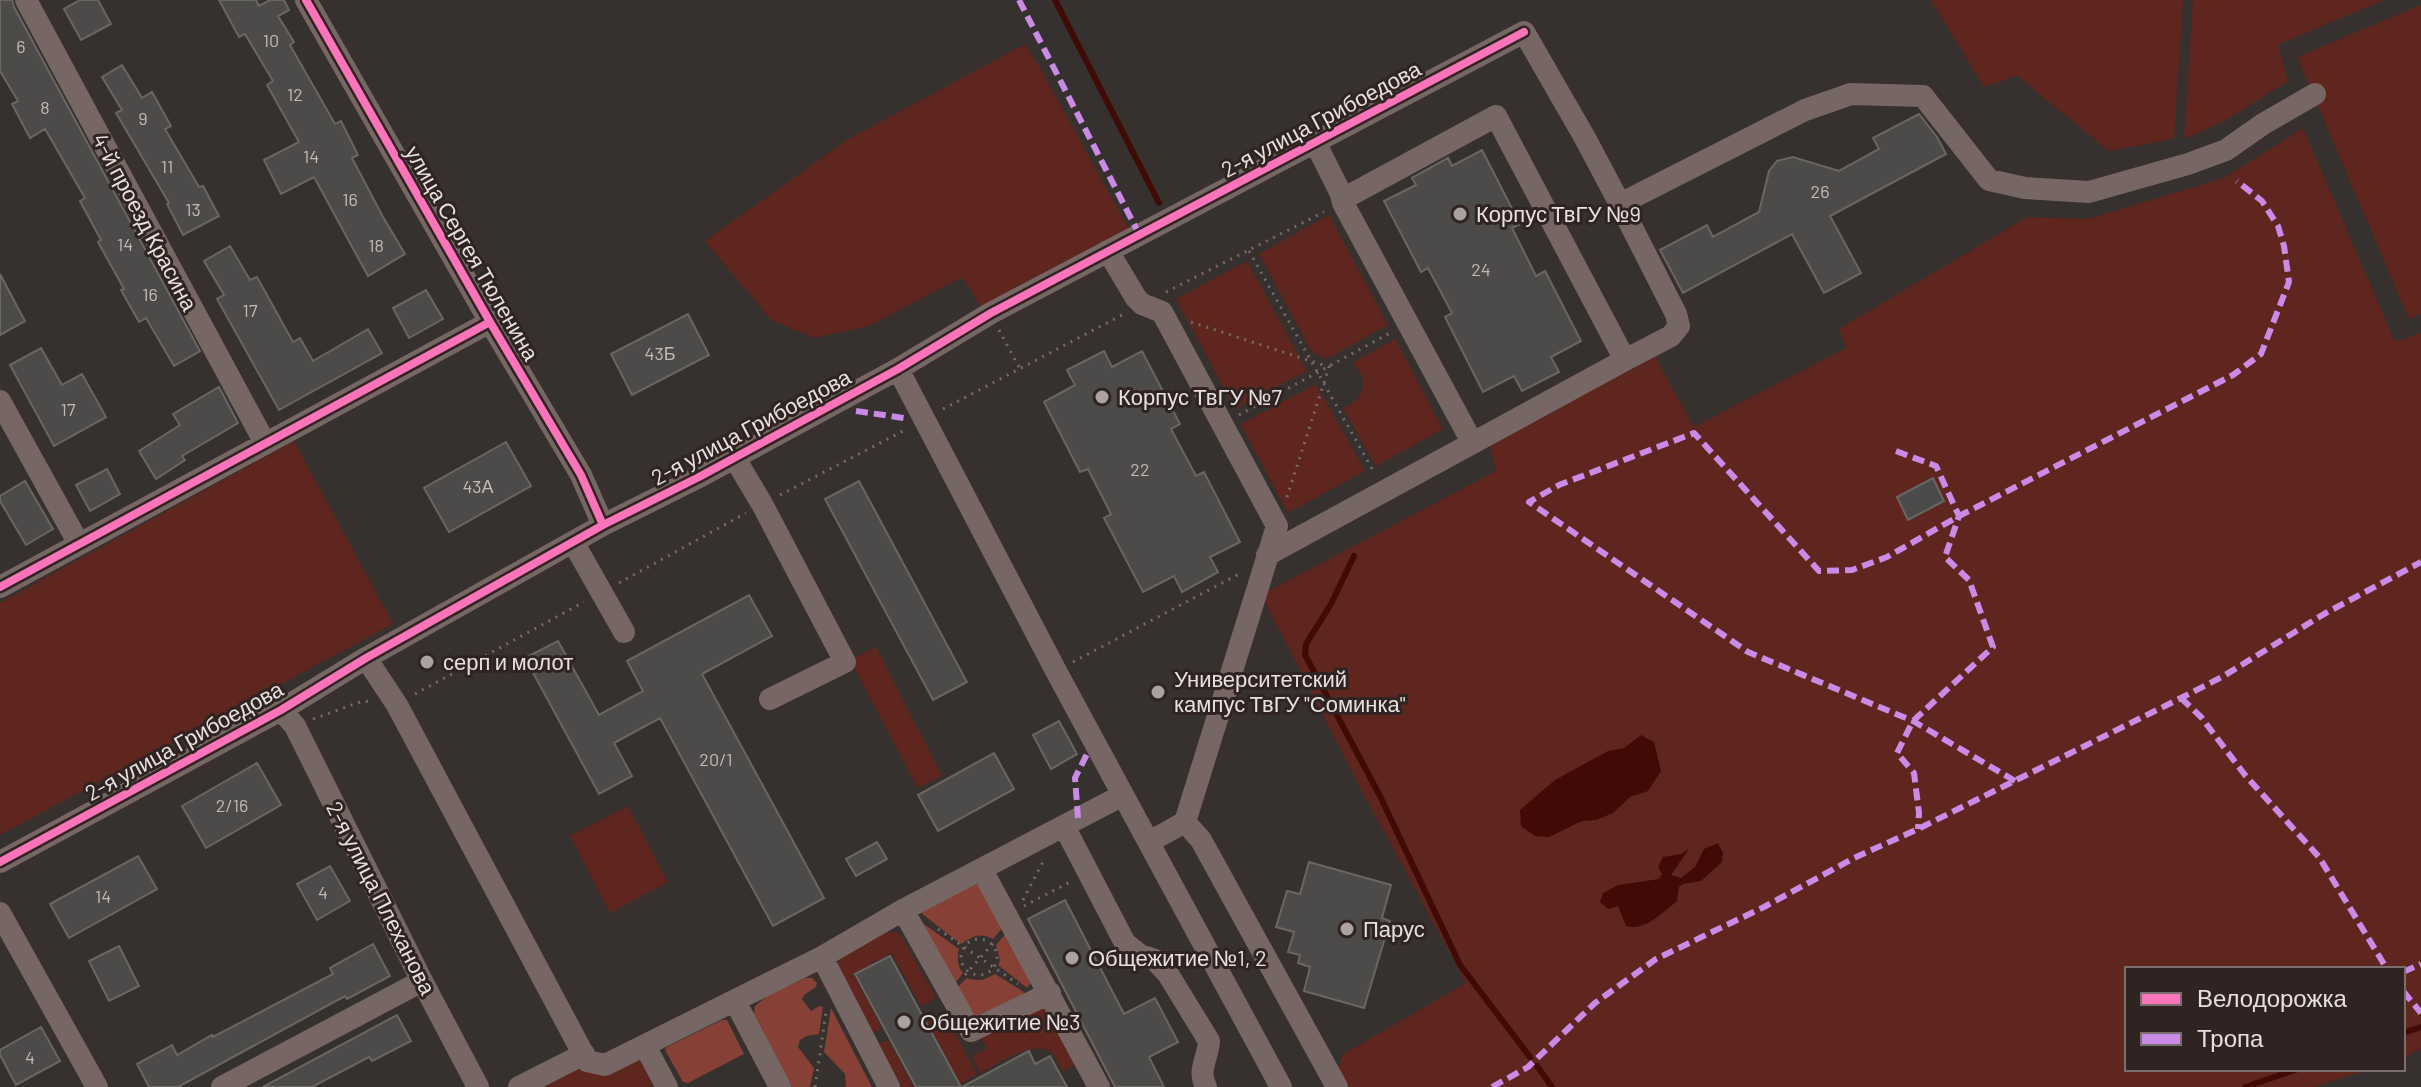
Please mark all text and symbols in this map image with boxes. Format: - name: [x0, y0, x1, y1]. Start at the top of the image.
- house number: 10: [263, 29, 279, 51]
- house number: 6: [16, 35, 26, 57]
- street label: 2-я улица Грибоедова: [1216, 54, 1426, 183]
- house number: 12: [287, 83, 303, 105]
- house number: 8: [40, 96, 50, 118]
- house number: 9: [138, 107, 148, 129]
- street label: 4-й проезд Красина: [87, 128, 204, 316]
- street label: улица Сергея Тюленина: [400, 140, 545, 366]
- house number: 14: [303, 145, 319, 167]
- house number: 11: [161, 155, 173, 177]
- house number: 26: [1811, 180, 1829, 202]
- house number: 16: [342, 188, 358, 210]
- house number: 13: [185, 198, 201, 220]
- place label: Корпус ТвГУ №9: [1476, 200, 1641, 227]
- marker: Корпус ТвГУ №9: [1451, 205, 1469, 223]
- house number: 14: [117, 233, 133, 255]
- house number: 18: [368, 234, 384, 256]
- house number: 24: [1471, 258, 1491, 280]
- house number: 16: [142, 283, 158, 305]
- house number: 17: [243, 299, 258, 321]
- house number: 43Б: [644, 342, 676, 364]
- street label: 2-я улица Грибоедова: [646, 362, 856, 491]
- place label: Корпус ТвГУ №7: [1118, 383, 1282, 410]
- marker: Корпус ТвГУ №7: [1093, 388, 1111, 406]
- house number: 17: [61, 398, 76, 420]
- house number: 22: [1130, 458, 1150, 480]
- house number: 43А: [462, 475, 494, 497]
- place label: серп и молот: [443, 648, 573, 675]
- marker: серп и молот: [418, 653, 436, 671]
- place label: Университетский кампус ТвГУ "Соминка": [1174, 665, 1406, 717]
- street label: 2-я улица Грибоедова: [80, 675, 288, 806]
- marker: Университетский кампус ТвГУ "Соминка": [1149, 683, 1167, 701]
- house number: 20/1: [699, 748, 733, 770]
- house number: 2/16: [216, 794, 248, 816]
- street label: 2-я улица Плеханова: [321, 797, 442, 1000]
- house number: 4: [318, 881, 328, 903]
- house number: 14: [95, 885, 111, 907]
- place label: Парус: [1363, 915, 1425, 942]
- marker: Парус: [1338, 920, 1356, 938]
- place label: Общежитие №1, 2: [1088, 944, 1267, 971]
- marker: Общежитие №1, 2: [1063, 949, 1081, 967]
- legend: [2125, 967, 2405, 1071]
- text: Велодорожка: [2197, 983, 2348, 1012]
- place label: Общежитие №3: [920, 1008, 1081, 1035]
- marker: Общежитие №3: [895, 1013, 913, 1031]
- text: Тропа: [2197, 1023, 2264, 1052]
- house number: 4: [25, 1046, 35, 1068]

